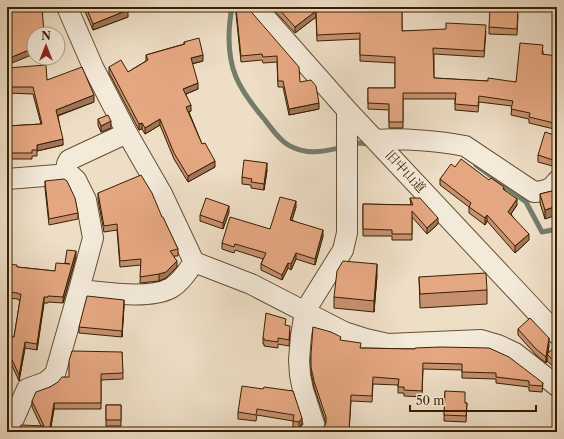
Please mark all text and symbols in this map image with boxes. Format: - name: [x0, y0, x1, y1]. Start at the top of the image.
- north arrow: [26, 26, 66, 66]
- text: N: [41, 29, 51, 43]
- street label: 旧中山道: [382, 147, 430, 195]
- scale bar: [410, 387, 536, 413]
- text: 50 m: [416, 393, 445, 408]

